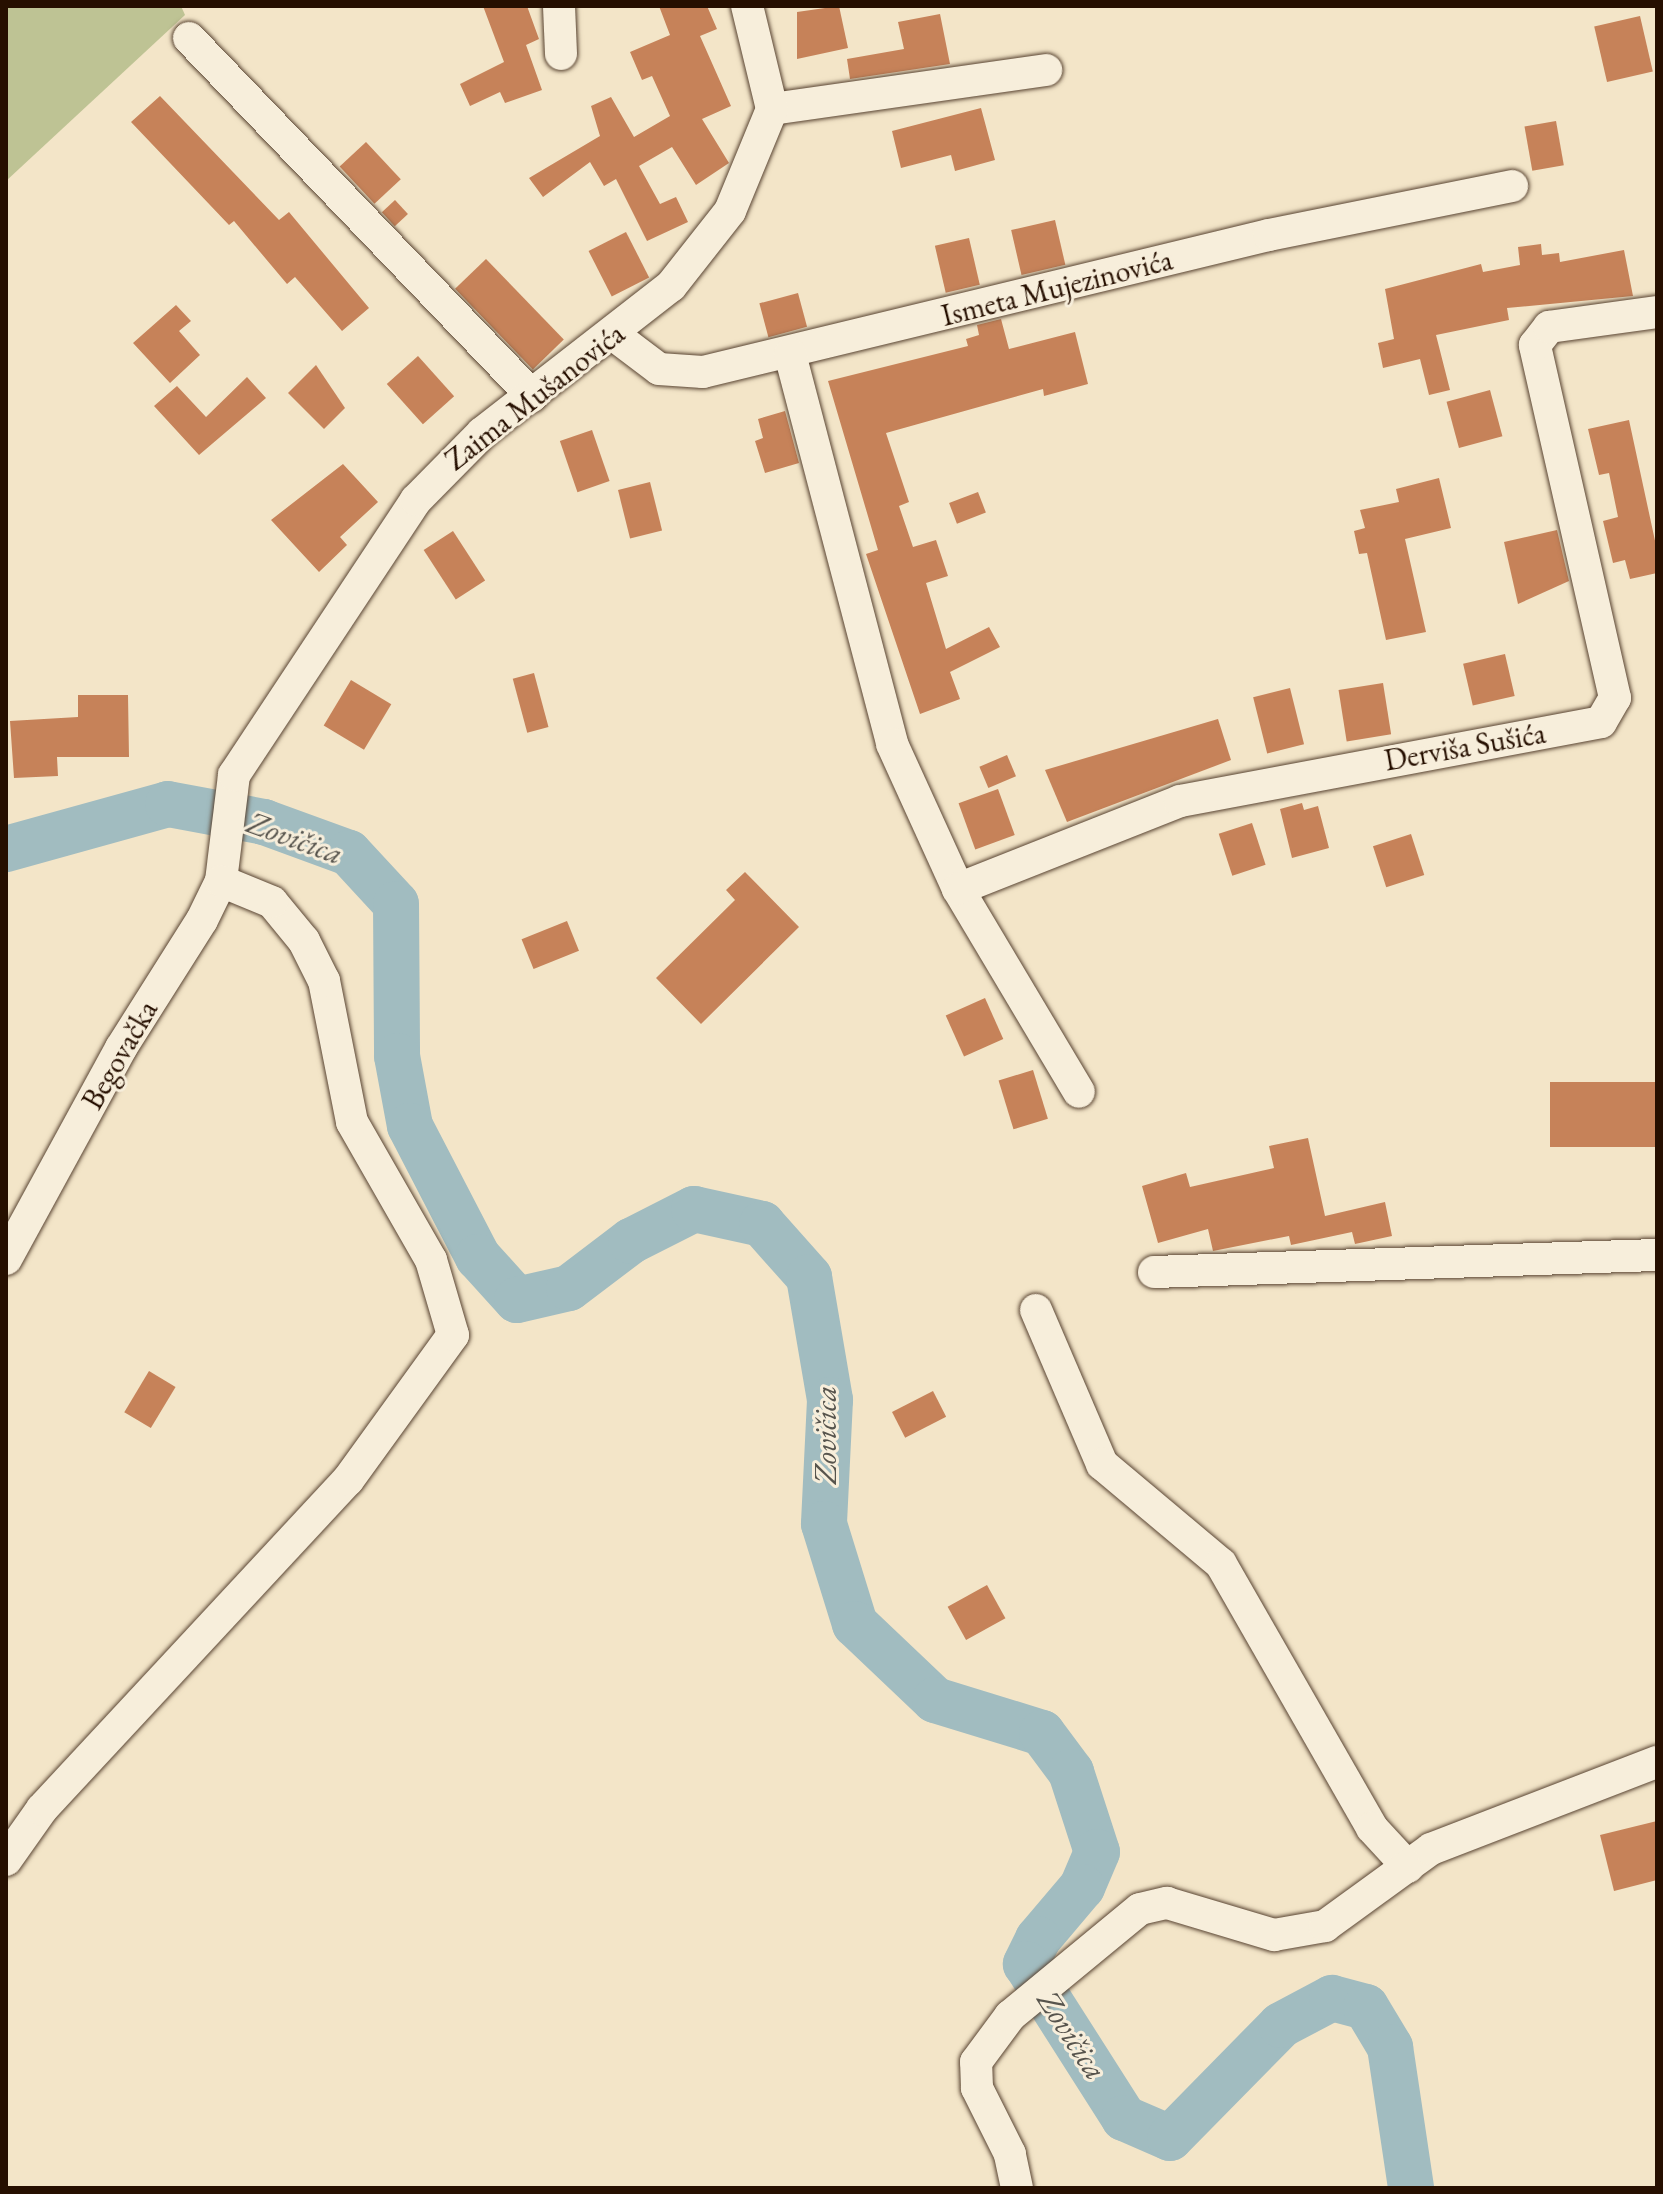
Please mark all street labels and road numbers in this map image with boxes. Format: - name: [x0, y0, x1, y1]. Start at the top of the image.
- street label: Ismeta Mujezinovića: [938, 242, 1176, 334]
- street label: Zaima Mušanovića: [438, 316, 632, 478]
- street label: Derviša Sušića: [1382, 715, 1548, 779]
- street label: Begovačka: [74, 994, 166, 1116]

